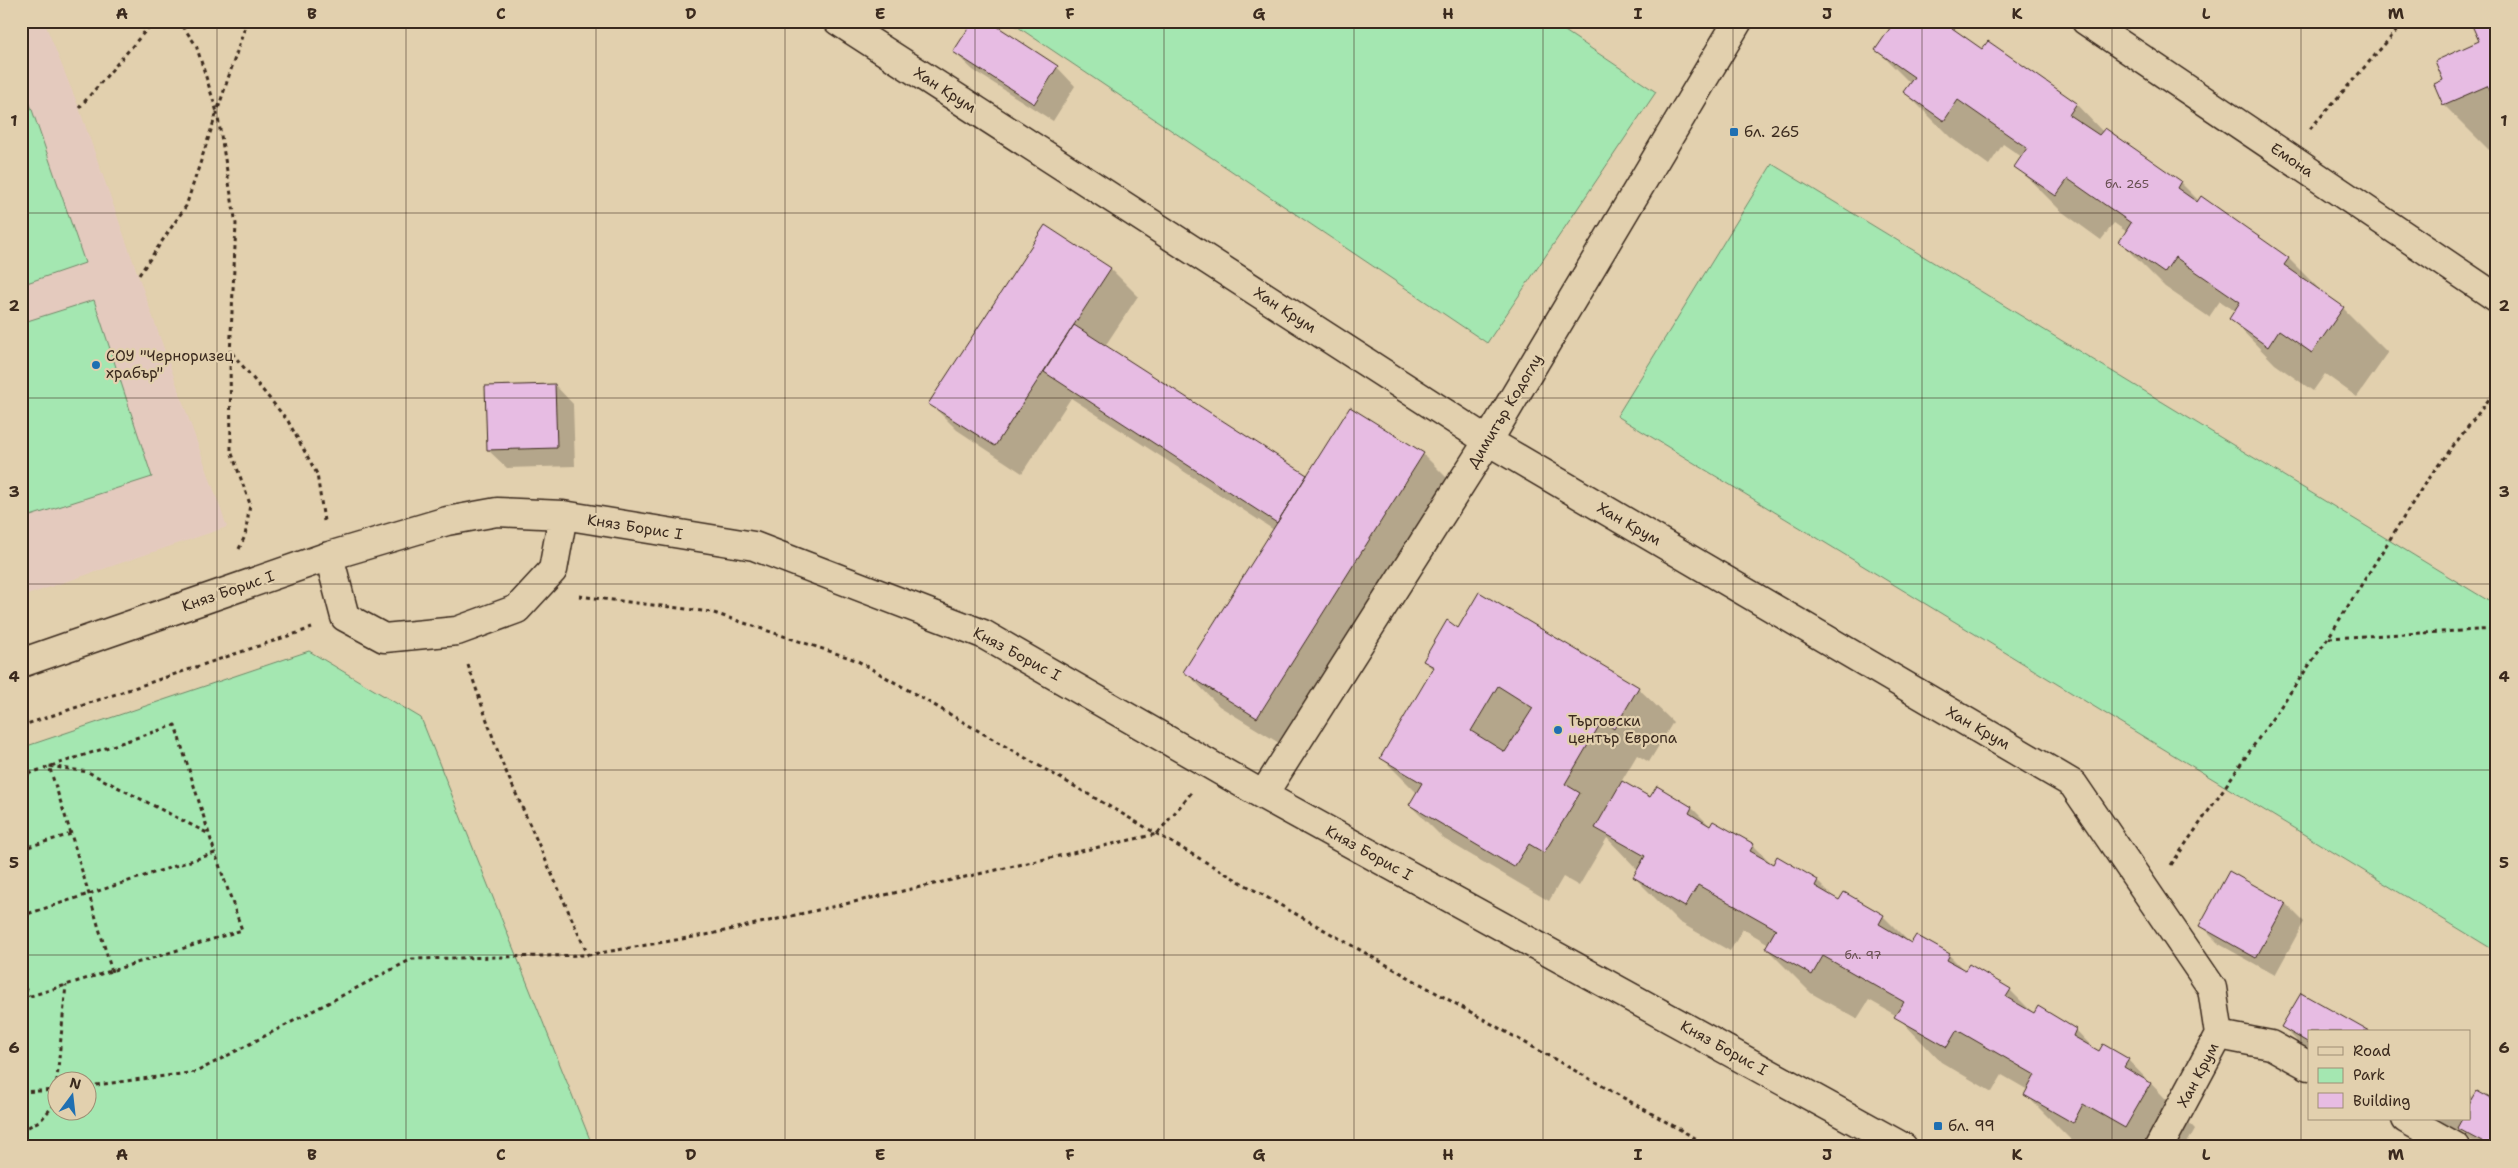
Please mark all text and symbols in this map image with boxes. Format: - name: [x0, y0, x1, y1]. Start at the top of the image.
- text: A: [116, 3, 128, 24]
- text: B: [307, 3, 317, 24]
- text: C: [496, 3, 506, 24]
- text: D: [685, 3, 697, 24]
- text: E: [875, 3, 885, 24]
- text: F: [1065, 3, 1075, 24]
- text: G: [1253, 3, 1266, 24]
- text: H: [1442, 3, 1454, 24]
- text: I: [1634, 3, 1643, 24]
- text: J: [1822, 3, 1832, 24]
- text: K: [2012, 3, 2023, 24]
- text: L: [2202, 3, 2211, 24]
- text: M: [2388, 3, 2405, 24]
- street label: Хан Крум: [910, 62, 980, 118]
- text: 1: [10, 110, 18, 131]
- text: 1: [2500, 110, 2508, 131]
- place label: бл. 265: [1744, 122, 1799, 142]
- marker: бл. 265: [1728, 126, 1740, 138]
- street label: Емона: [2267, 138, 2318, 182]
- house number: бл. 265: [2105, 176, 2149, 192]
- street label: Хан Крум: [1250, 282, 1320, 338]
- text: 2: [8, 295, 20, 316]
- text: 2: [2498, 295, 2510, 316]
- place label: СОУ "Черноризец храбър": [106, 346, 234, 383]
- street label: Димитър Кодоглу: [1463, 350, 1547, 472]
- marker: СОУ "Черноризец храбър": [90, 359, 102, 371]
- text: 3: [8, 481, 20, 502]
- text: 3: [2498, 481, 2510, 502]
- street label: Хан Крум: [1593, 498, 1665, 550]
- street label: Княз Борис I: [586, 510, 684, 544]
- street label: Княз Борис I: [179, 566, 277, 616]
- street label: Княз Борис I: [970, 623, 1064, 685]
- text: 4: [8, 666, 20, 687]
- text: 4: [2498, 666, 2510, 687]
- street label: Хан Крум: [1942, 702, 2014, 754]
- place label: Търговски център Европа: [1568, 711, 1678, 748]
- marker: Търговски център Европа: [1552, 724, 1564, 736]
- street label: Княз Борис I: [1322, 821, 1416, 885]
- text: 5: [9, 852, 19, 873]
- text: 5: [2499, 852, 2509, 873]
- house number: бл. 97: [1844, 947, 1882, 963]
- street label: Княз Борис I: [1677, 1016, 1771, 1080]
- legend: [2308, 1030, 2470, 1120]
- text: 6: [8, 1037, 20, 1058]
- text: 6: [2498, 1037, 2510, 1058]
- street label: Хан Крум: [2173, 1039, 2224, 1111]
- text: Road: [2353, 1041, 2391, 1061]
- text: Park: [2353, 1065, 2385, 1085]
- north arrow: [48, 1070, 98, 1120]
- text: N: [68, 1073, 83, 1094]
- text: Building: [2353, 1091, 2410, 1111]
- place label: бл. 99: [1948, 1116, 1995, 1136]
- marker: бл. 99: [1932, 1120, 1944, 1132]
- text: A: [116, 1144, 128, 1165]
- text: B: [307, 1144, 317, 1165]
- text: C: [496, 1144, 506, 1165]
- text: D: [685, 1144, 697, 1165]
- text: E: [875, 1144, 885, 1165]
- text: F: [1065, 1144, 1075, 1165]
- text: G: [1253, 1144, 1266, 1165]
- text: H: [1442, 1144, 1454, 1165]
- text: I: [1634, 1144, 1643, 1165]
- text: J: [1822, 1144, 1832, 1165]
- text: K: [2012, 1144, 2023, 1165]
- text: L: [2202, 1144, 2211, 1165]
- text: M: [2388, 1144, 2405, 1165]

